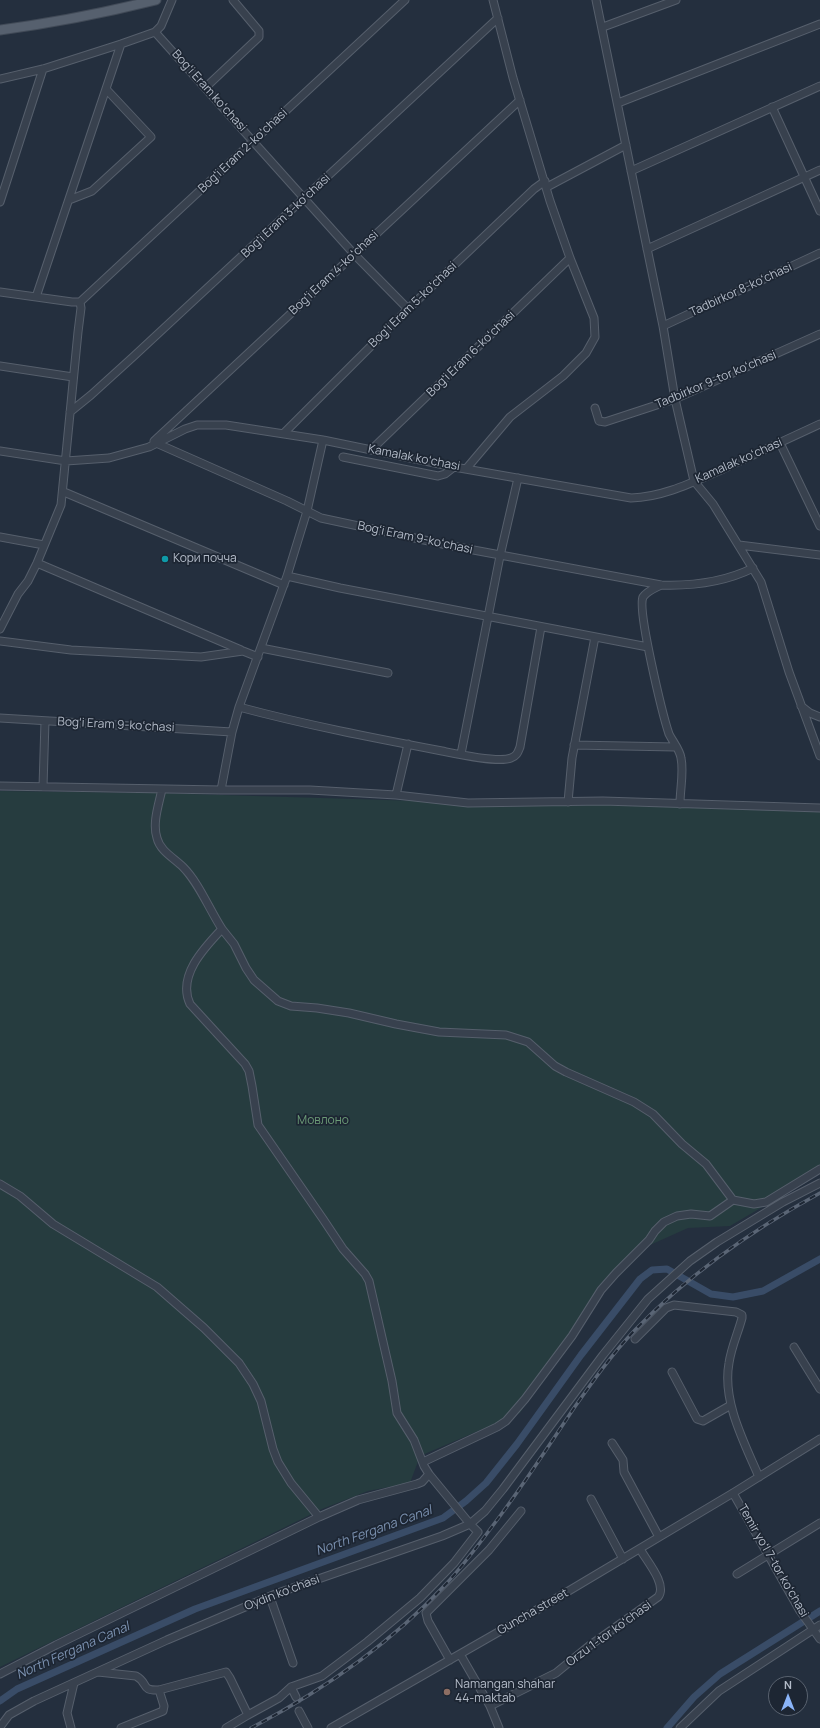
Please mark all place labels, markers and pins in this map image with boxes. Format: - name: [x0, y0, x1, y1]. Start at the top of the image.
- place label: Кори почча: [173, 552, 237, 566]
- marker: Кори почча: [160, 554, 170, 564]
- place label: Namangan shahar 44-maktab: [455, 1678, 555, 1706]
- marker: Namangan shahar 44-maktab: [442, 1687, 452, 1697]

